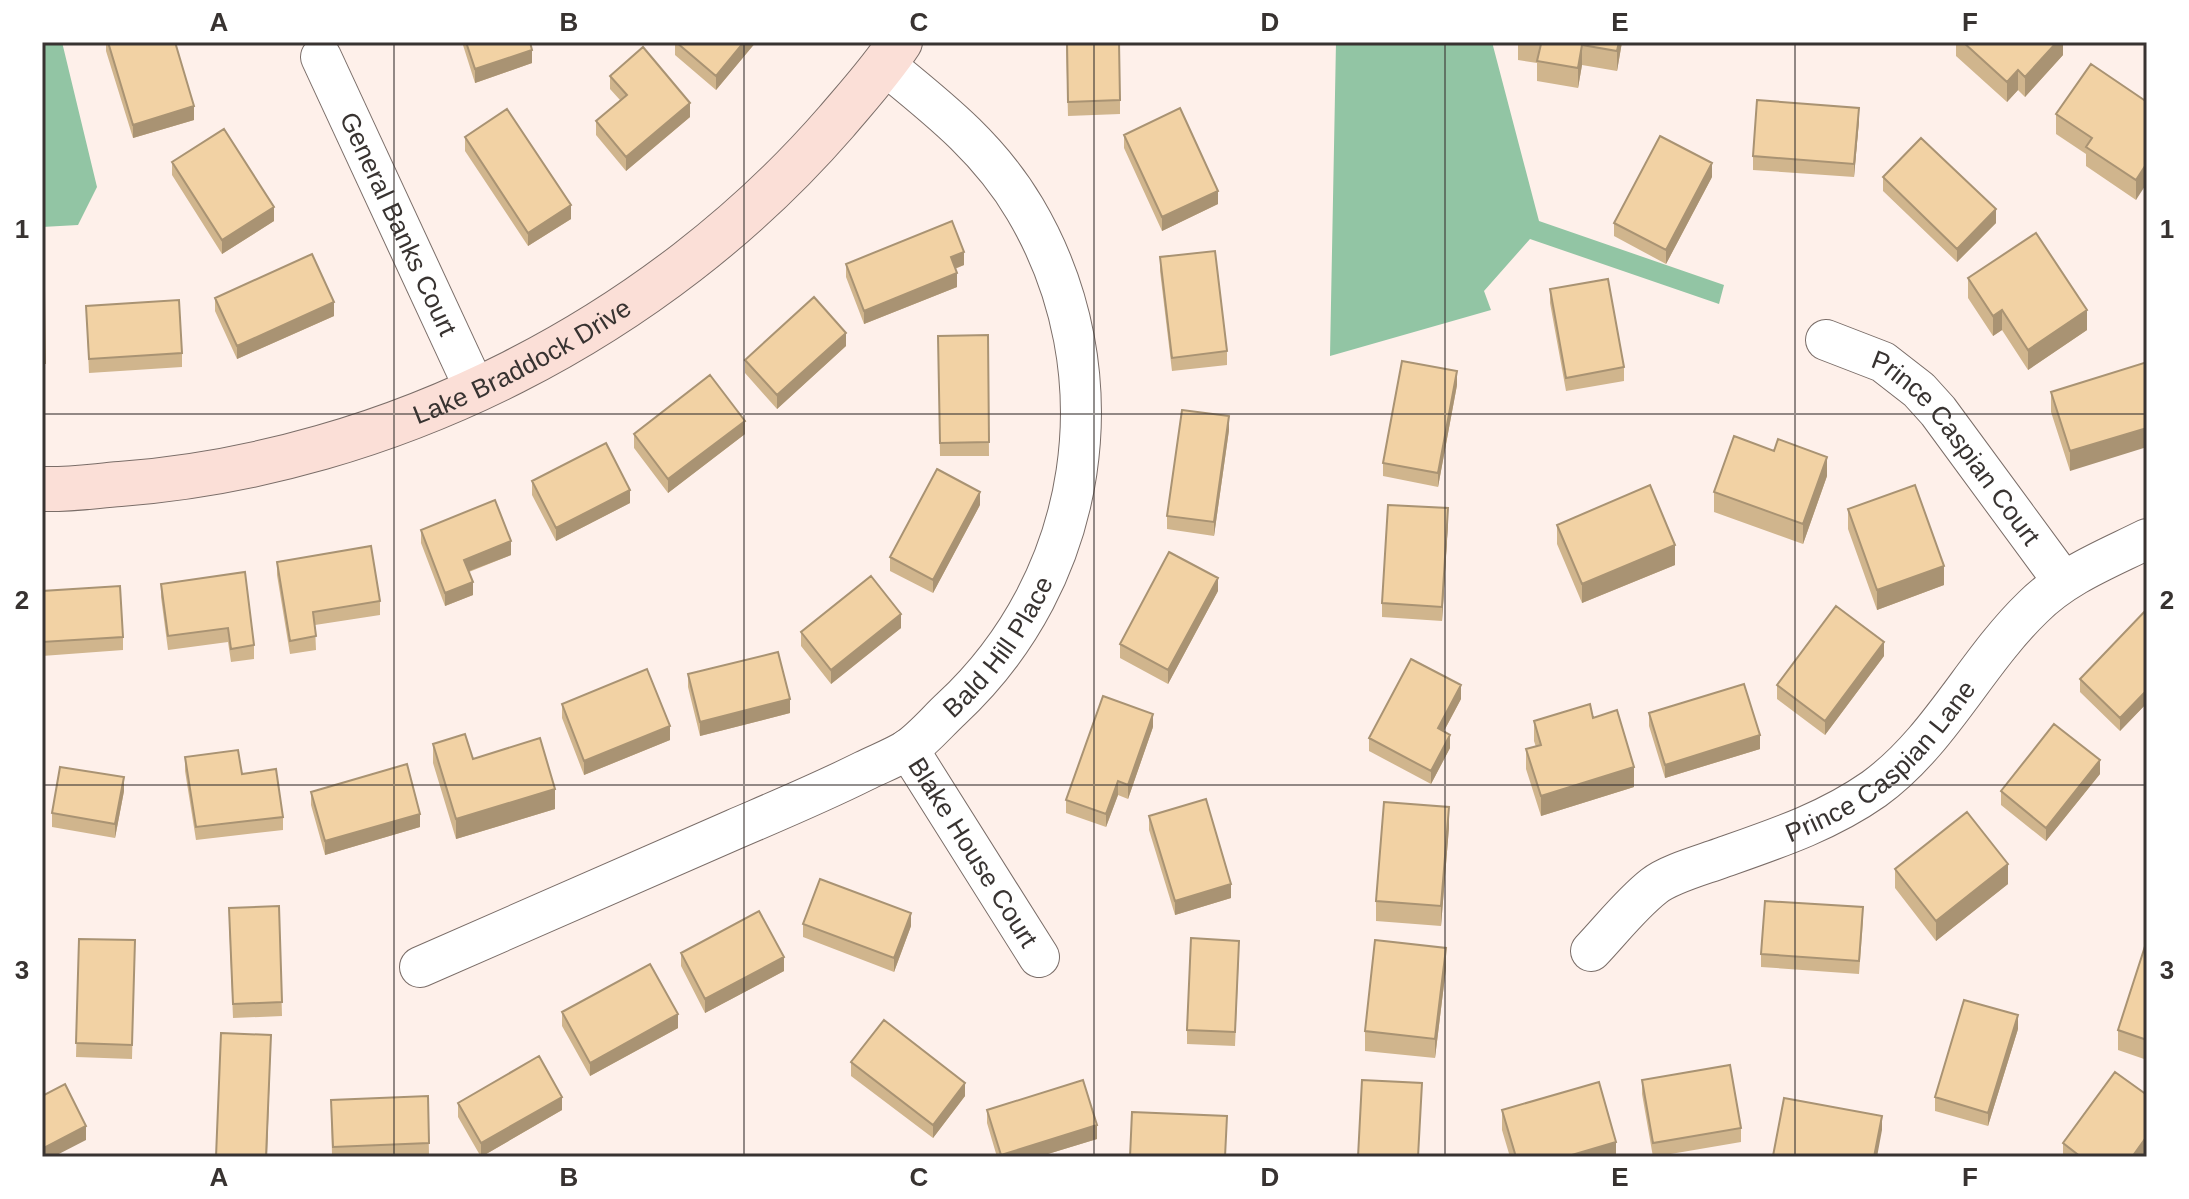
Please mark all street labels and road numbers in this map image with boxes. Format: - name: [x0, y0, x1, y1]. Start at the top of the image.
- street label: General Banks Court: [334, 107, 463, 341]
- street label: Lake Braddock Drive: [409, 292, 636, 430]
- street label: Prince Caspian Court: [1868, 344, 2047, 552]
- street label: Bald Hill Place: [937, 572, 1059, 724]
- street label: Prince Caspian Lane: [1781, 675, 1982, 848]
- street label: Blake House Court: [902, 752, 1044, 953]

